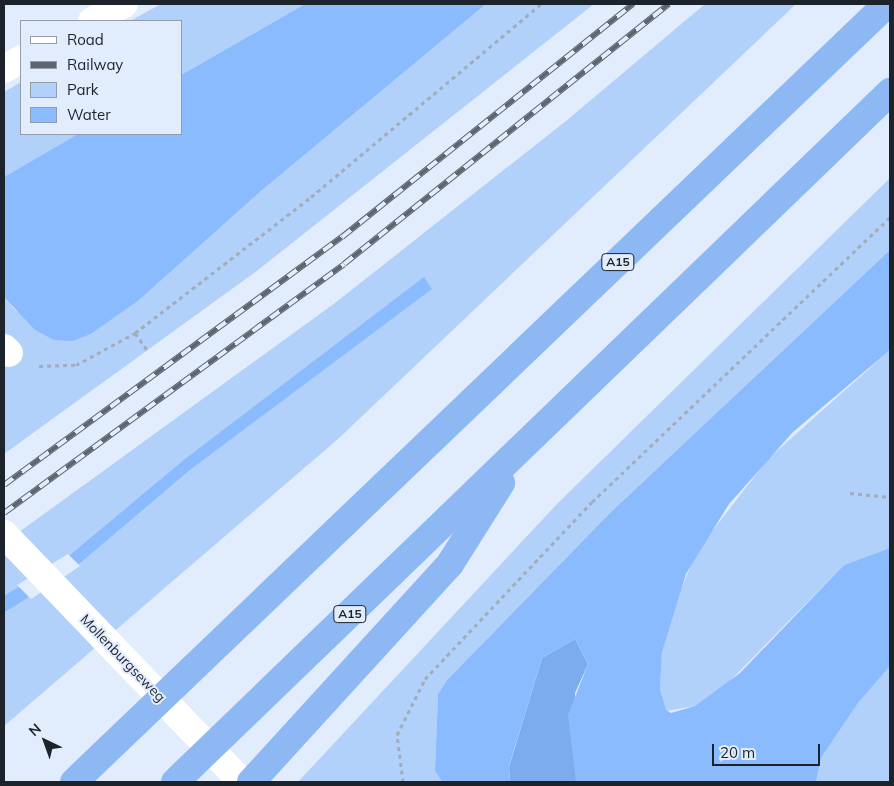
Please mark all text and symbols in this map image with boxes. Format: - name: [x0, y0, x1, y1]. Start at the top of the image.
- legend: [20, 20, 182, 135]
- text: Road: [67, 30, 104, 49]
- text: Railway: [67, 55, 123, 74]
- text: Park: [67, 80, 99, 99]
- text: Water: [67, 105, 111, 124]
- road number: A15: [600, 252, 636, 272]
- road number: A15: [332, 604, 368, 624]
- street label: Mollenburgseweg: [77, 611, 169, 705]
- north arrow: [20, 716, 70, 766]
- text: N: [25, 720, 45, 740]
- scale bar: [714, 734, 822, 766]
- text: 20 m: [720, 743, 755, 762]

